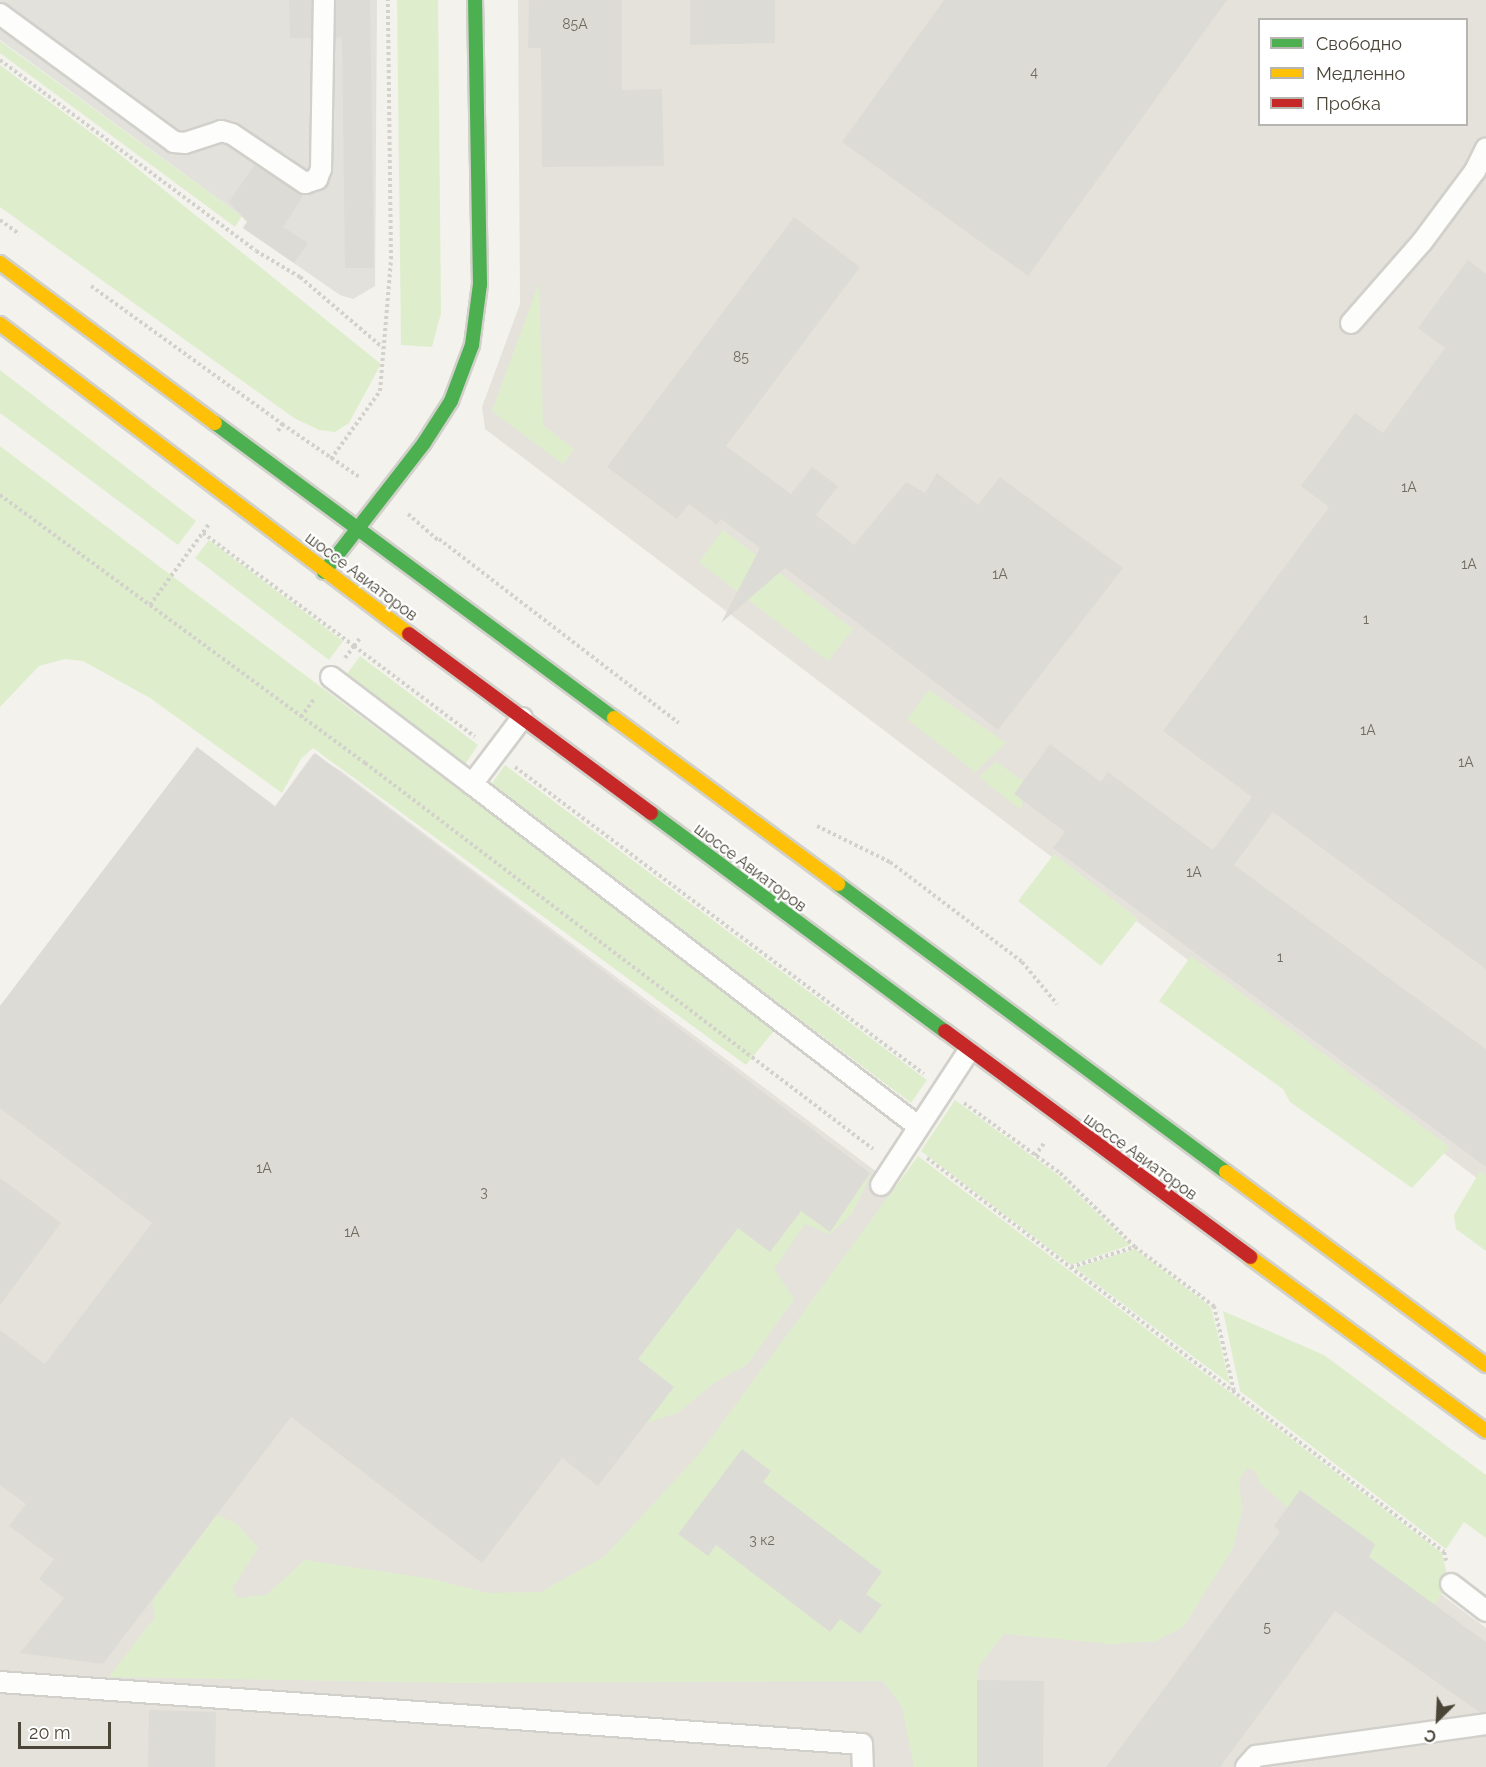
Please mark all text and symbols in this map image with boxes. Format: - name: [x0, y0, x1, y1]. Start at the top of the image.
- house number: 85А: [562, 16, 588, 32]
- legend: [1258, 18, 1468, 126]
- text: Свободно: [1316, 33, 1402, 54]
- text: Медленно: [1316, 63, 1405, 84]
- house number: 4: [1030, 64, 1038, 80]
- text: Пробка: [1316, 93, 1381, 114]
- house number: 85: [733, 349, 749, 365]
- house number: 1А: [1401, 479, 1417, 495]
- street label: шоссе Авиаторов: [301, 528, 421, 626]
- house number: 1А: [1461, 556, 1477, 572]
- house number: 1А: [992, 566, 1008, 582]
- house number: 1: [1363, 611, 1369, 627]
- house number: 1А: [1360, 722, 1376, 738]
- house number: 1А: [1458, 754, 1474, 770]
- street label: шоссе Авиаторов: [690, 819, 810, 917]
- house number: 1А: [1186, 864, 1202, 880]
- house number: 1: [1277, 949, 1283, 965]
- street label: шоссе Авиаторов: [1079, 1109, 1201, 1205]
- house number: 1А: [256, 1160, 272, 1176]
- house number: 3: [480, 1184, 488, 1200]
- house number: 1А: [344, 1224, 360, 1240]
- house number: 3 к2: [749, 1532, 775, 1548]
- house number: 5: [1263, 1619, 1271, 1635]
- north arrow: [1408, 1689, 1468, 1749]
- scale bar: [21, 1710, 114, 1748]
- text: 20 m: [29, 1722, 71, 1743]
- text: С: [1422, 1725, 1439, 1747]

